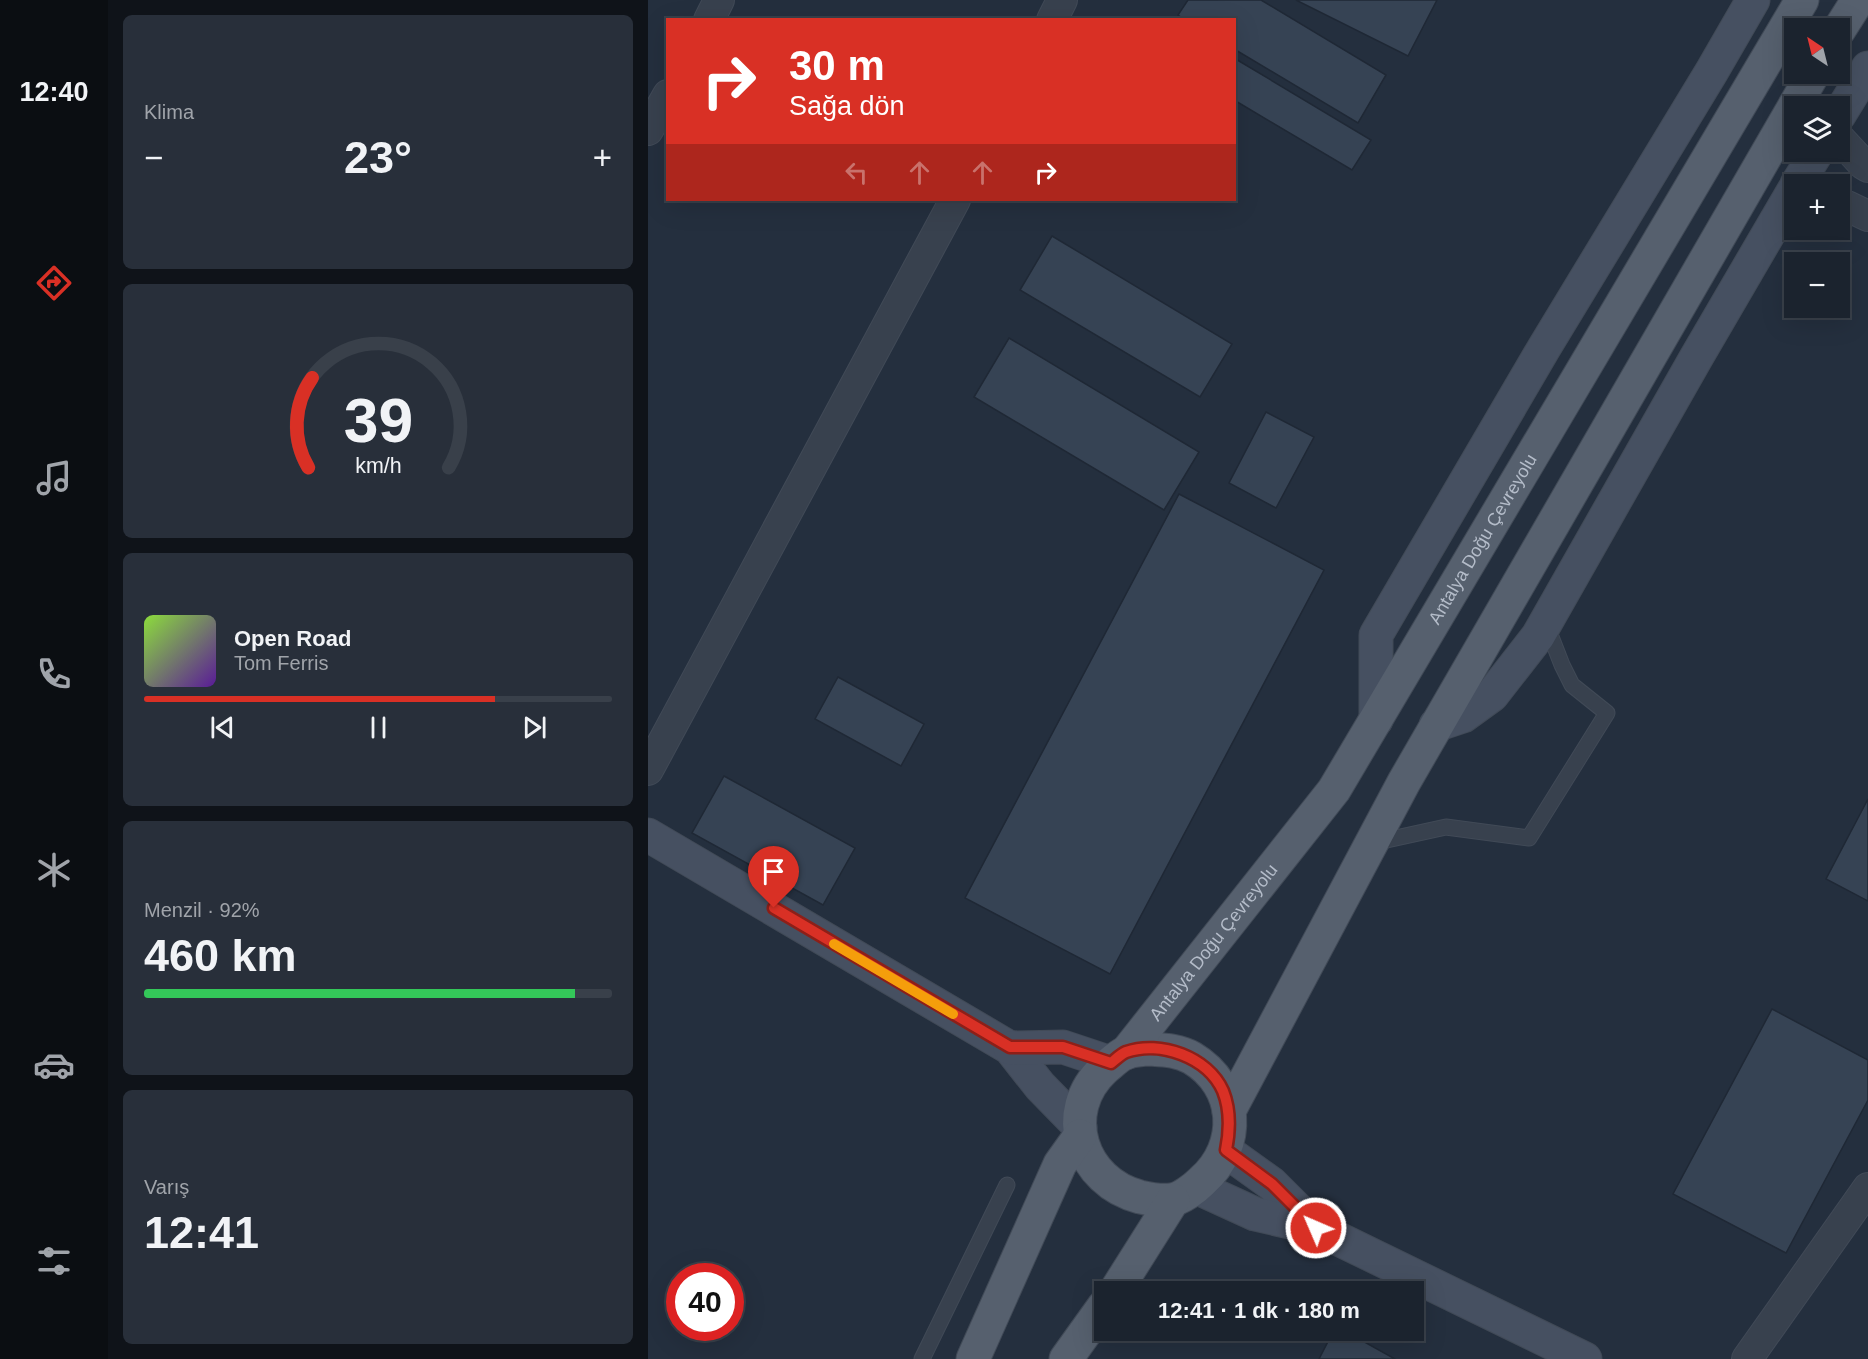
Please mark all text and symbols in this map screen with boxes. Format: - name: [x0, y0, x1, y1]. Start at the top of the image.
- north arrow: [1784, 18, 1850, 84]
- map controls: [1784, 18, 1850, 318]
- icon: right: [690, 42, 768, 120]
- text: 30 m: [789, 42, 885, 89]
- text: 12:40: [19, 77, 89, 107]
- text: Sağa dön: [789, 91, 905, 121]
- button: layers: [1784, 96, 1850, 162]
- text: Klima: [144, 101, 194, 123]
- text: 23°: [344, 132, 412, 183]
- text: −: [144, 139, 163, 176]
- text: +: [593, 139, 612, 176]
- icon: left: [840, 156, 873, 189]
- icon: ahead: [903, 156, 936, 189]
- icon: ahead: [966, 156, 999, 189]
- icon: right: [1029, 156, 1062, 189]
- button: +: [1784, 174, 1850, 240]
- button: −: [1784, 252, 1850, 318]
- icon: directions: [33, 262, 75, 304]
- text: 39: [343, 386, 413, 455]
- street label: Antalya Doğu Çevreyolu: [1425, 450, 1541, 628]
- text: km/h: [355, 454, 401, 478]
- icon: music: [33, 457, 75, 499]
- text: Open Road: [234, 626, 351, 651]
- text: Tom Ferris: [234, 652, 328, 674]
- icon: phone: [33, 653, 75, 695]
- icon: previous: [206, 711, 239, 744]
- icon: pause: [362, 711, 395, 744]
- icon: next: [518, 711, 551, 744]
- pin: [748, 846, 799, 908]
- icon: climate: [33, 849, 75, 891]
- icon: arrive: [757, 855, 790, 888]
- street label: Antalya Doğu Çevreyolu: [1145, 860, 1282, 1025]
- text: Menzil · 92%: [144, 899, 260, 921]
- text: 460 km: [144, 930, 297, 981]
- icon: car: [33, 1044, 75, 1086]
- text: Varış: [144, 1176, 189, 1198]
- position arrow: [1284, 1196, 1348, 1260]
- text: 12:41: [144, 1207, 259, 1258]
- icon: filters: [33, 1240, 75, 1282]
- speed limit sign: 40: [666, 1263, 744, 1341]
- text: 12:41 · 1 dk · 180 m: [1158, 1298, 1360, 1323]

